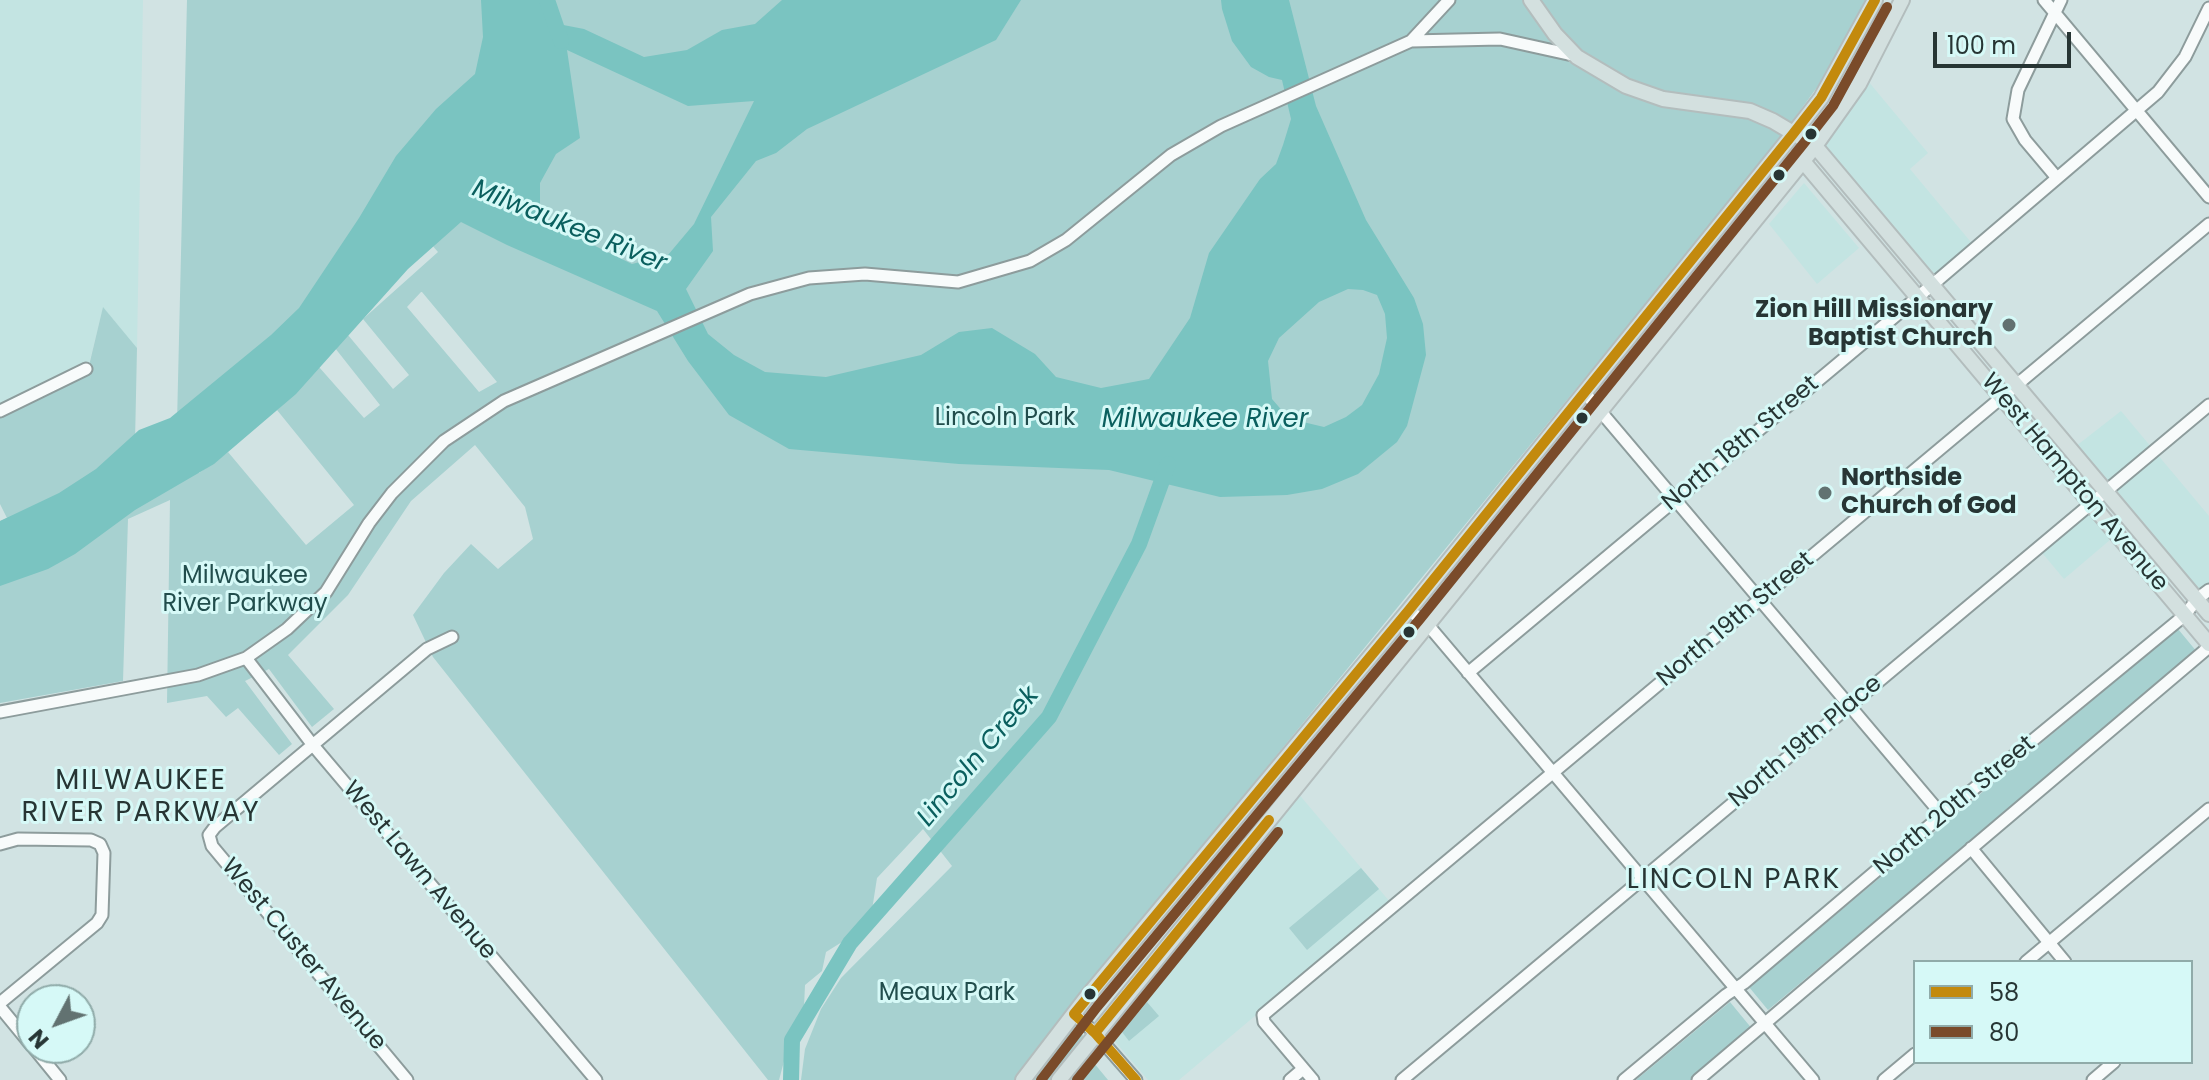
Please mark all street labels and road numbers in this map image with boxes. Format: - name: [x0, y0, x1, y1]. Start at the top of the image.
- street label: West Hampton Avenue: [1974, 368, 2174, 598]
- street label: North 18th Street: [1657, 370, 1825, 518]
- street label: North 19th Street: [1652, 546, 1820, 694]
- street label: North 19th Place: [1724, 670, 1888, 814]
- street label: North 20th Street: [1869, 730, 2041, 882]
- street label: West Lawn Avenue: [336, 776, 502, 966]
- street label: West Custer Avenue: [214, 853, 392, 1057]

